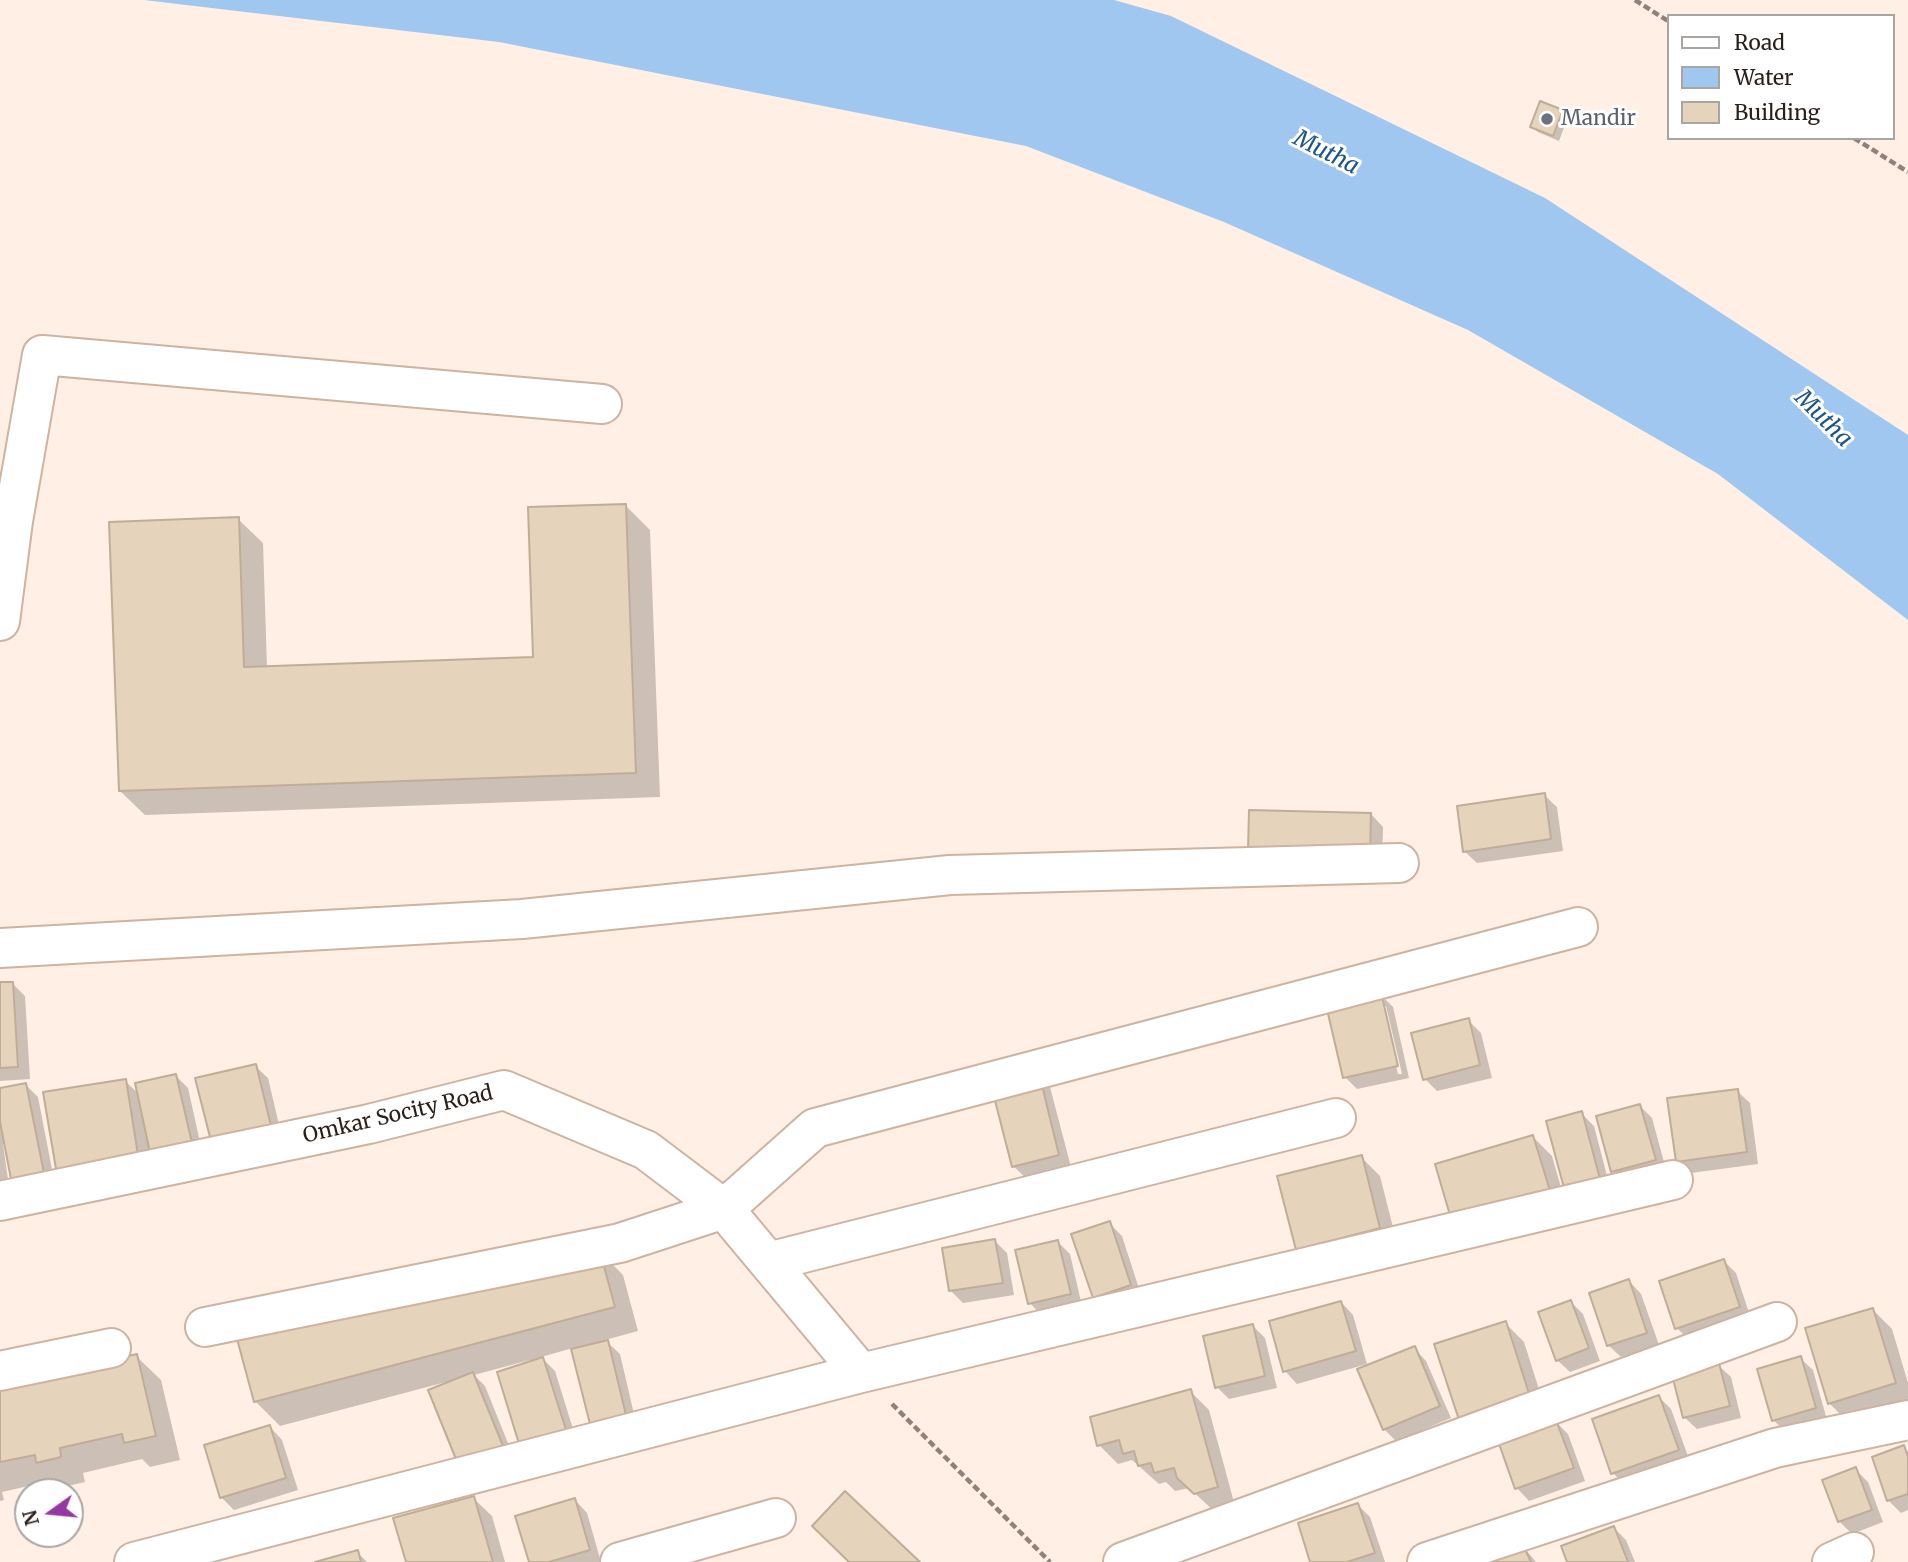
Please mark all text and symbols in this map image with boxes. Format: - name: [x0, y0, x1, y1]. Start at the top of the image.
- legend: [1666, 14, 1894, 140]
- text: Road: [1734, 29, 1785, 56]
- text: Water: [1734, 64, 1793, 91]
- text: Building: [1734, 99, 1820, 126]
- place label: Mandir: [1561, 106, 1636, 132]
- marker: Mandir: [1539, 111, 1555, 127]
- water label: Mutha: [1289, 125, 1363, 181]
- water label: Mutha: [1789, 385, 1857, 453]
- street label: Omkar Socity Road: [301, 1081, 495, 1149]
- north arrow: [14, 1478, 84, 1548]
- text: N: [17, 1508, 44, 1528]

